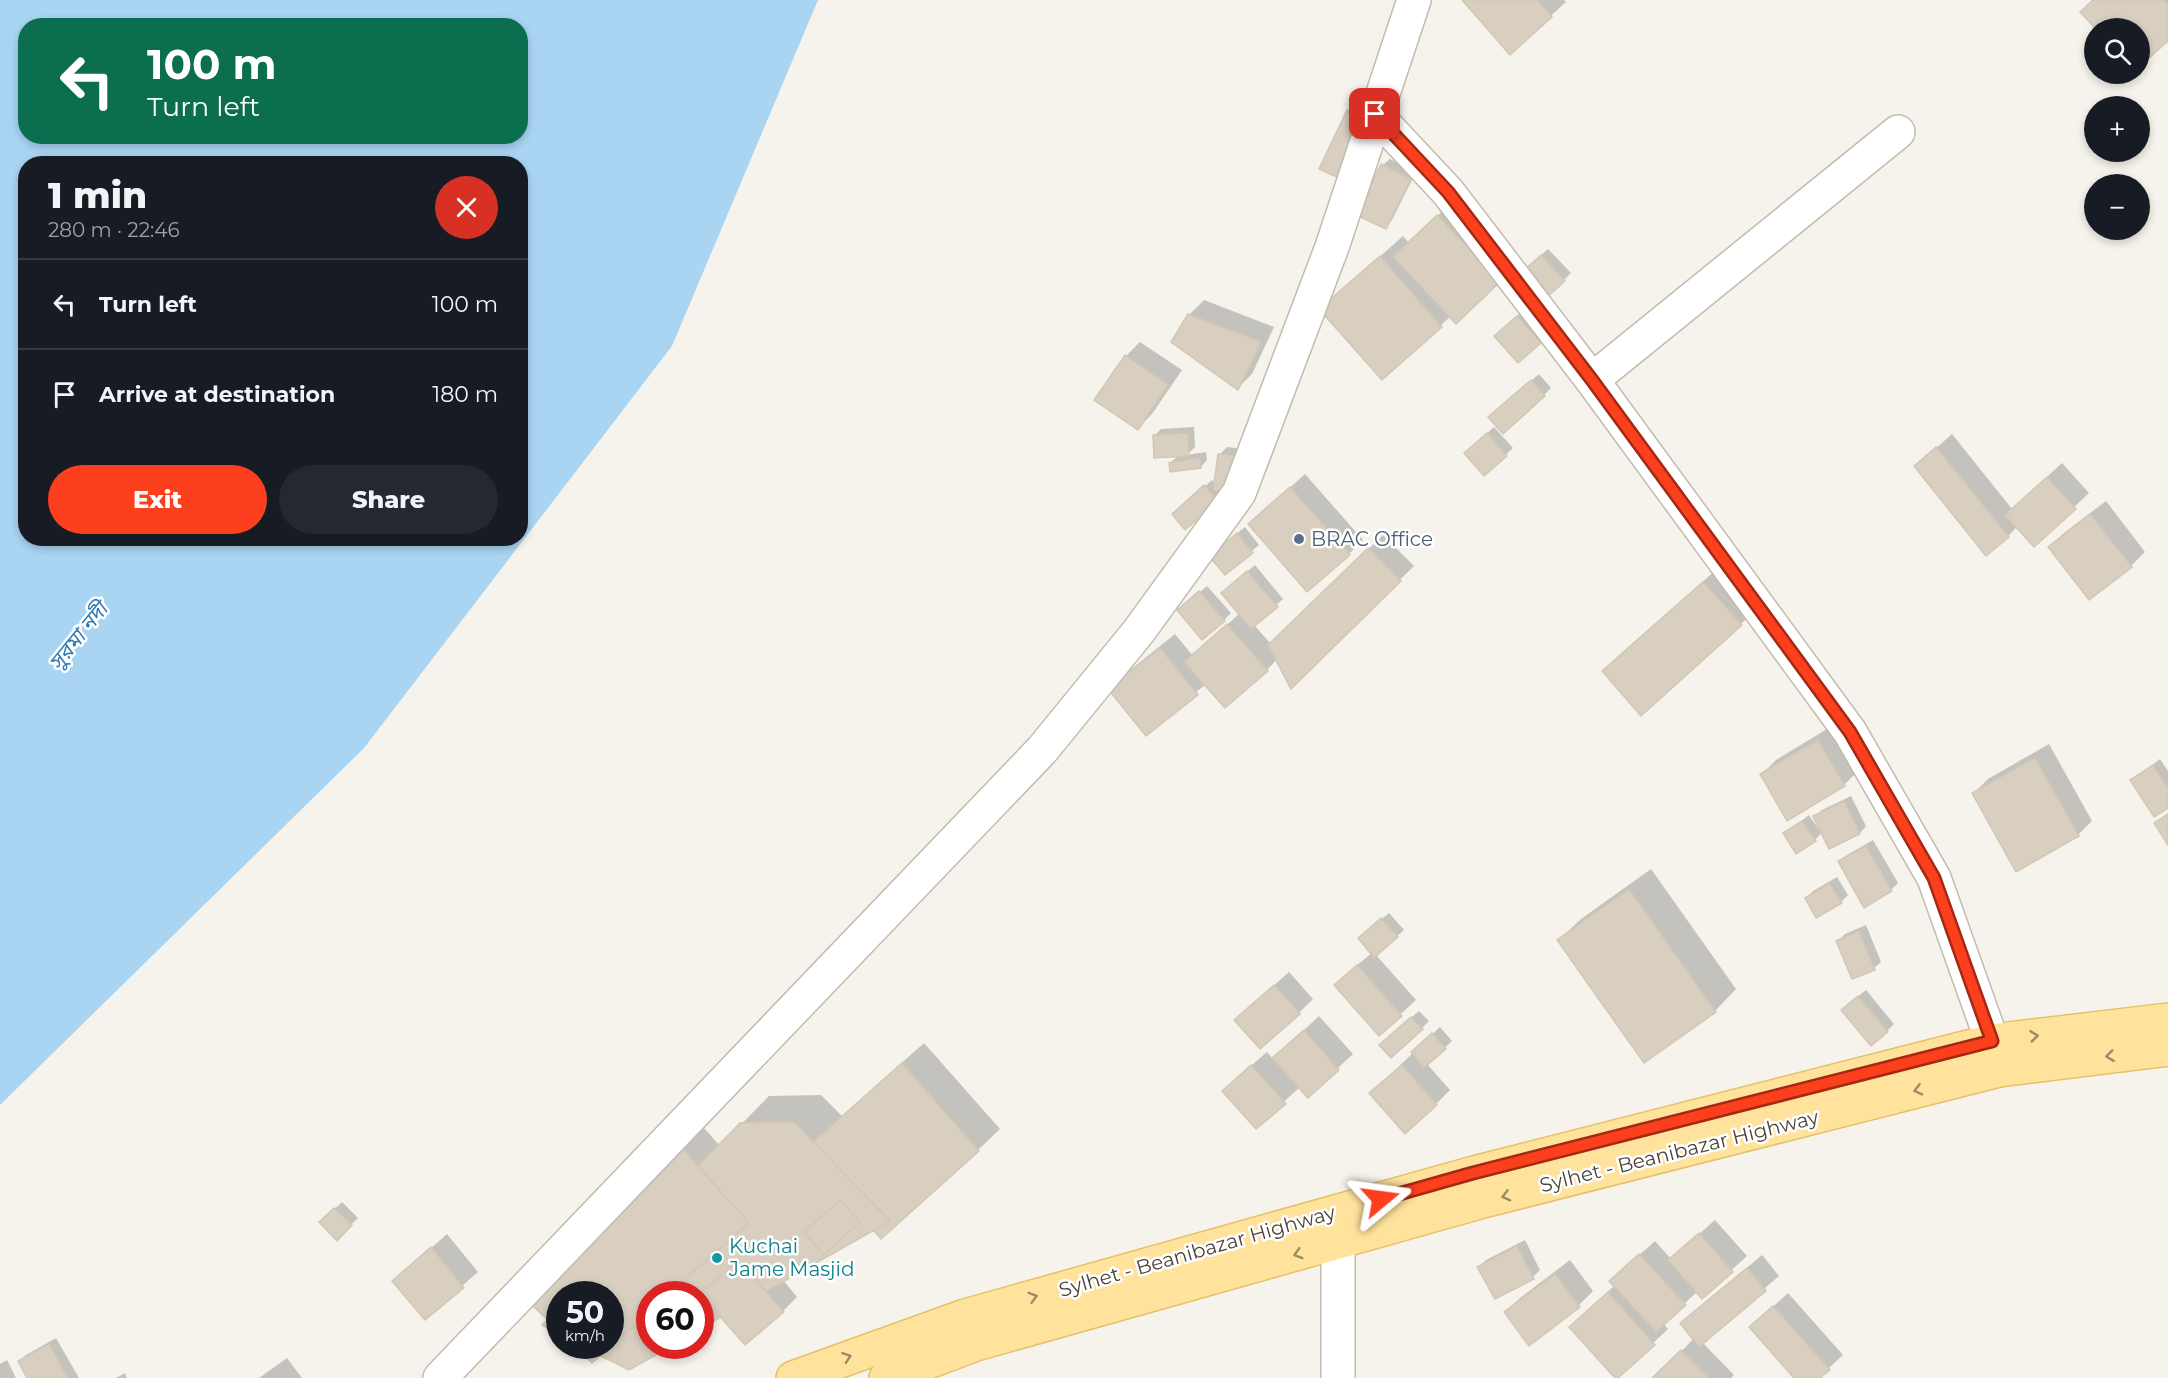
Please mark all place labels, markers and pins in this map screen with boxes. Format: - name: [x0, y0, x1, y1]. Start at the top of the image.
- pin: [1349, 88, 1400, 139]
- place label: BRAC Office: [1311, 527, 1433, 551]
- marker: BRAC Office: [1292, 532, 1306, 546]
- place label: Kuchai Jame Masjid: [728, 1234, 854, 1281]
- marker: Kuchai Jame Masjid: [710, 1251, 724, 1265]

